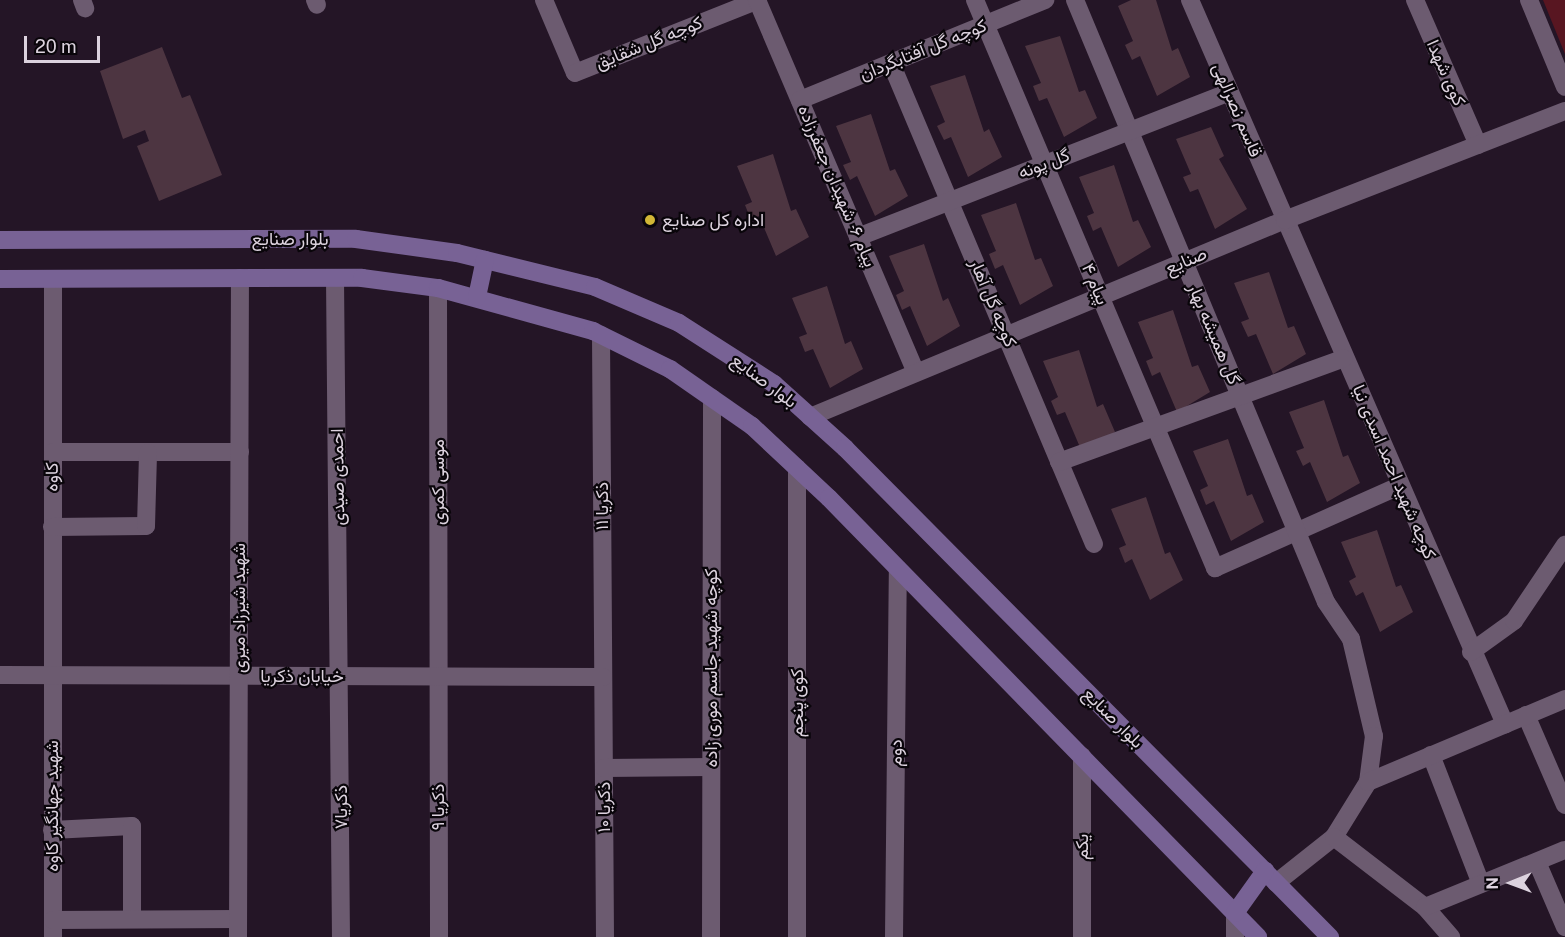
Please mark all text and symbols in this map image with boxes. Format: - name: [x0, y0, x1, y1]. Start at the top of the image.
- street label: کوچه گل شقایق: [592, 12, 706, 74]
- street label: کوچه گل آفتابگردان: [856, 15, 990, 85]
- scale bar: [27, 24, 104, 62]
- text: 20 m: [35, 36, 77, 57]
- street label: کوی شهدا: [1422, 37, 1470, 109]
- street label: قاسم نصرالهی: [1208, 60, 1266, 160]
- street label: پیام ۶- شهیدان جعفرزاده: [793, 101, 881, 271]
- street label: گل پونه: [1015, 144, 1073, 184]
- place label: اداره کل صنایع: [662, 209, 764, 231]
- marker: اداره کل صنایع: [643, 213, 657, 227]
- street label: بلوار صنایع: [252, 228, 328, 250]
- street label: صنایع: [1162, 243, 1210, 279]
- street label: کوچه گل آهار: [965, 256, 1021, 350]
- street label: پیام ۴: [1077, 260, 1113, 308]
- street label: گل همیشه بهار: [1183, 280, 1245, 388]
- street label: بلوار صنایع: [727, 349, 801, 413]
- street label: کوچه شهید احمد اسدی نیا: [1347, 382, 1441, 562]
- street label: احمدی صیدی: [326, 428, 350, 526]
- street label: موسی کمری: [427, 439, 449, 525]
- street label: کاوه: [41, 462, 63, 492]
- street label: ذکریا ۱۱: [591, 482, 613, 530]
- street label: شهید شیرزاد میری: [228, 543, 250, 673]
- street label: کوچه شهید جاسم موری زاده: [700, 568, 722, 768]
- street label: خیابان ذکریا: [260, 665, 344, 687]
- street label: کوی پنجم: [786, 669, 808, 737]
- street label: بلوار صنایع: [1078, 683, 1148, 753]
- street label: دوم: [885, 739, 907, 767]
- street label: شهید جهانگیر کاوه: [41, 740, 63, 872]
- street label: ذکریا ۱۰: [593, 782, 615, 832]
- street label: ذکریا ۹: [427, 784, 449, 830]
- street label: ذکریا۷: [330, 785, 352, 829]
- street label: یکم: [1071, 834, 1093, 860]
- north arrow: [1481, 853, 1541, 913]
- text: N: [1483, 877, 1502, 890]

